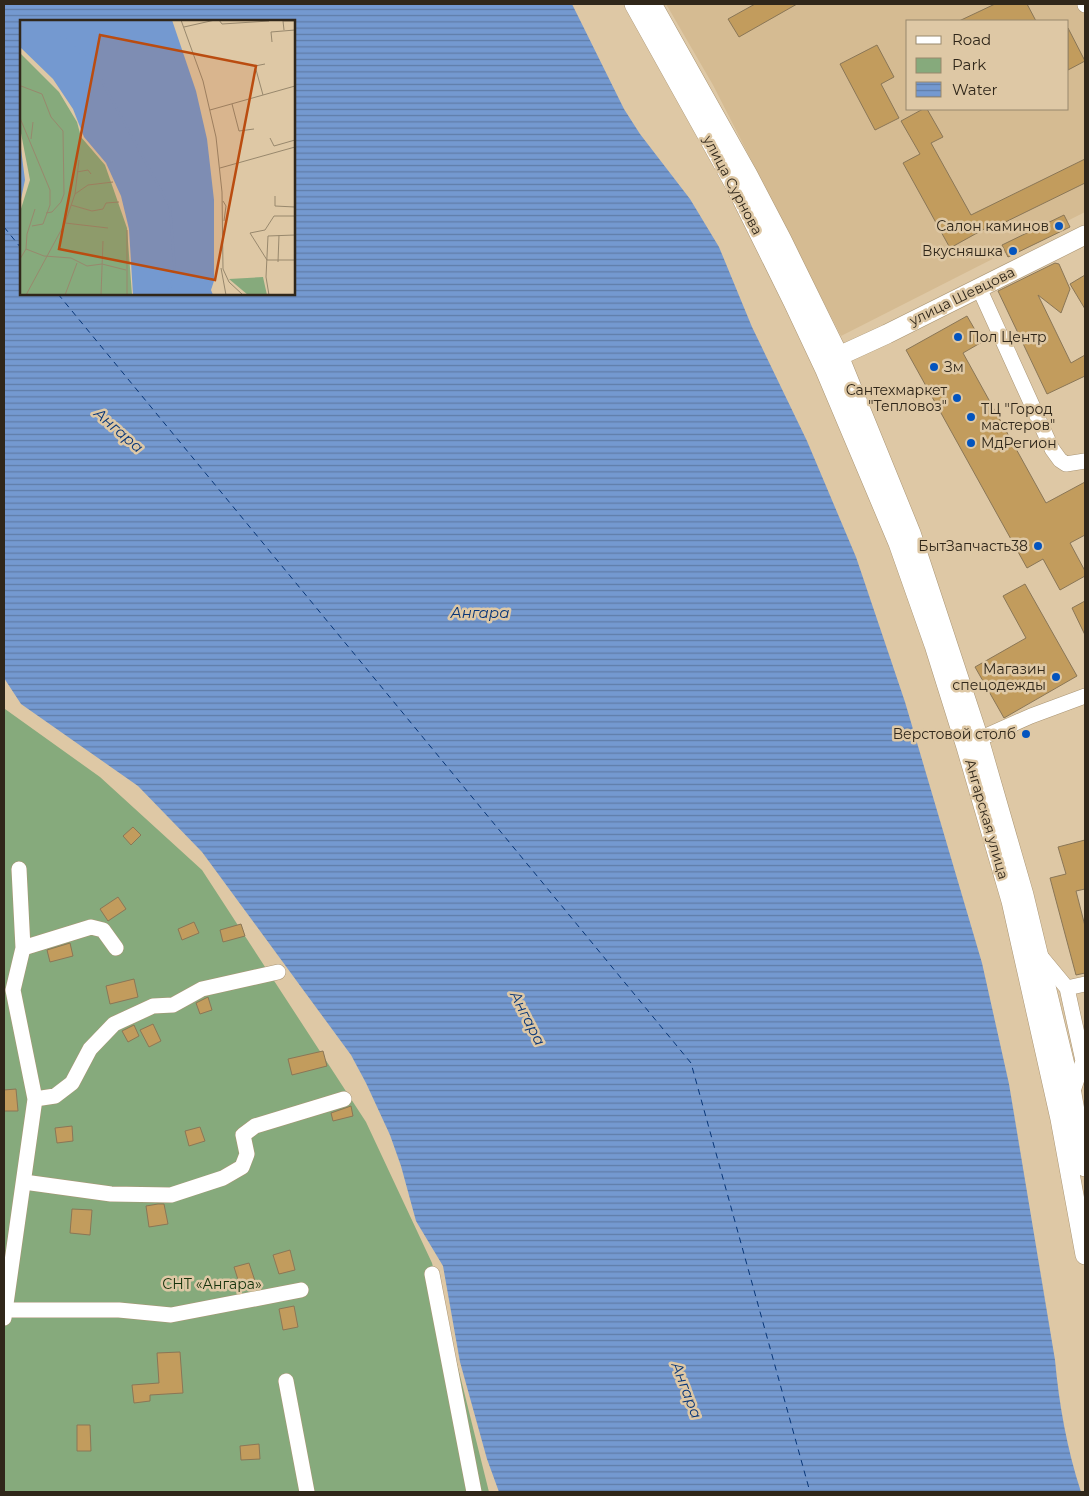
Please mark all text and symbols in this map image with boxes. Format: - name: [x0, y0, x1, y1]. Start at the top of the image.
- inset map: [20, 20, 295, 295]
- legend: [906, 20, 1069, 110]
- text: Road: [952, 30, 991, 49]
- text: Park: [952, 55, 986, 74]
- text: Water: [952, 80, 998, 99]
- street label: улица Сурнова: [699, 131, 767, 238]
- place label: Салон каминов: [936, 217, 1049, 235]
- marker: Салон каминов: [1053, 220, 1065, 232]
- place label: Вкусняшка: [922, 242, 1003, 260]
- marker: Вкусняшка: [1007, 245, 1019, 257]
- street label: улица Шевцова: [905, 263, 1018, 330]
- place label: Пол Центр: [968, 328, 1047, 346]
- marker: Пол Центр: [952, 331, 964, 343]
- place label: Зм: [944, 358, 964, 376]
- marker: Зм: [928, 361, 940, 373]
- place label: Сантехмаркет "Тепловоз": [846, 381, 947, 415]
- marker: Сантехмаркет "Тепловоз": [951, 392, 963, 404]
- place label: ТЦ "Город мастеров": [981, 400, 1055, 434]
- water label: Ангара: [90, 403, 148, 457]
- marker: ТЦ "Город мастеров": [965, 411, 977, 423]
- place label: МдРегион: [981, 434, 1057, 452]
- marker: МдРегион: [965, 437, 977, 449]
- place label: БытЗапчасть38: [918, 537, 1028, 555]
- marker: БытЗапчасть38: [1032, 540, 1044, 552]
- water label: Ангара: [449, 603, 510, 622]
- place label: Магазин спецодежды: [952, 660, 1046, 694]
- marker: Магазин спецодежды: [1050, 671, 1062, 683]
- place label: Верстовой столб: [893, 725, 1016, 743]
- marker: Верстовой столб: [1020, 728, 1032, 740]
- street label: Ангарская улица: [961, 757, 1013, 881]
- water label: Ангара: [506, 986, 550, 1049]
- park label: СНТ «Ангара»: [162, 1275, 262, 1293]
- water label: Ангара: [667, 1358, 706, 1421]

